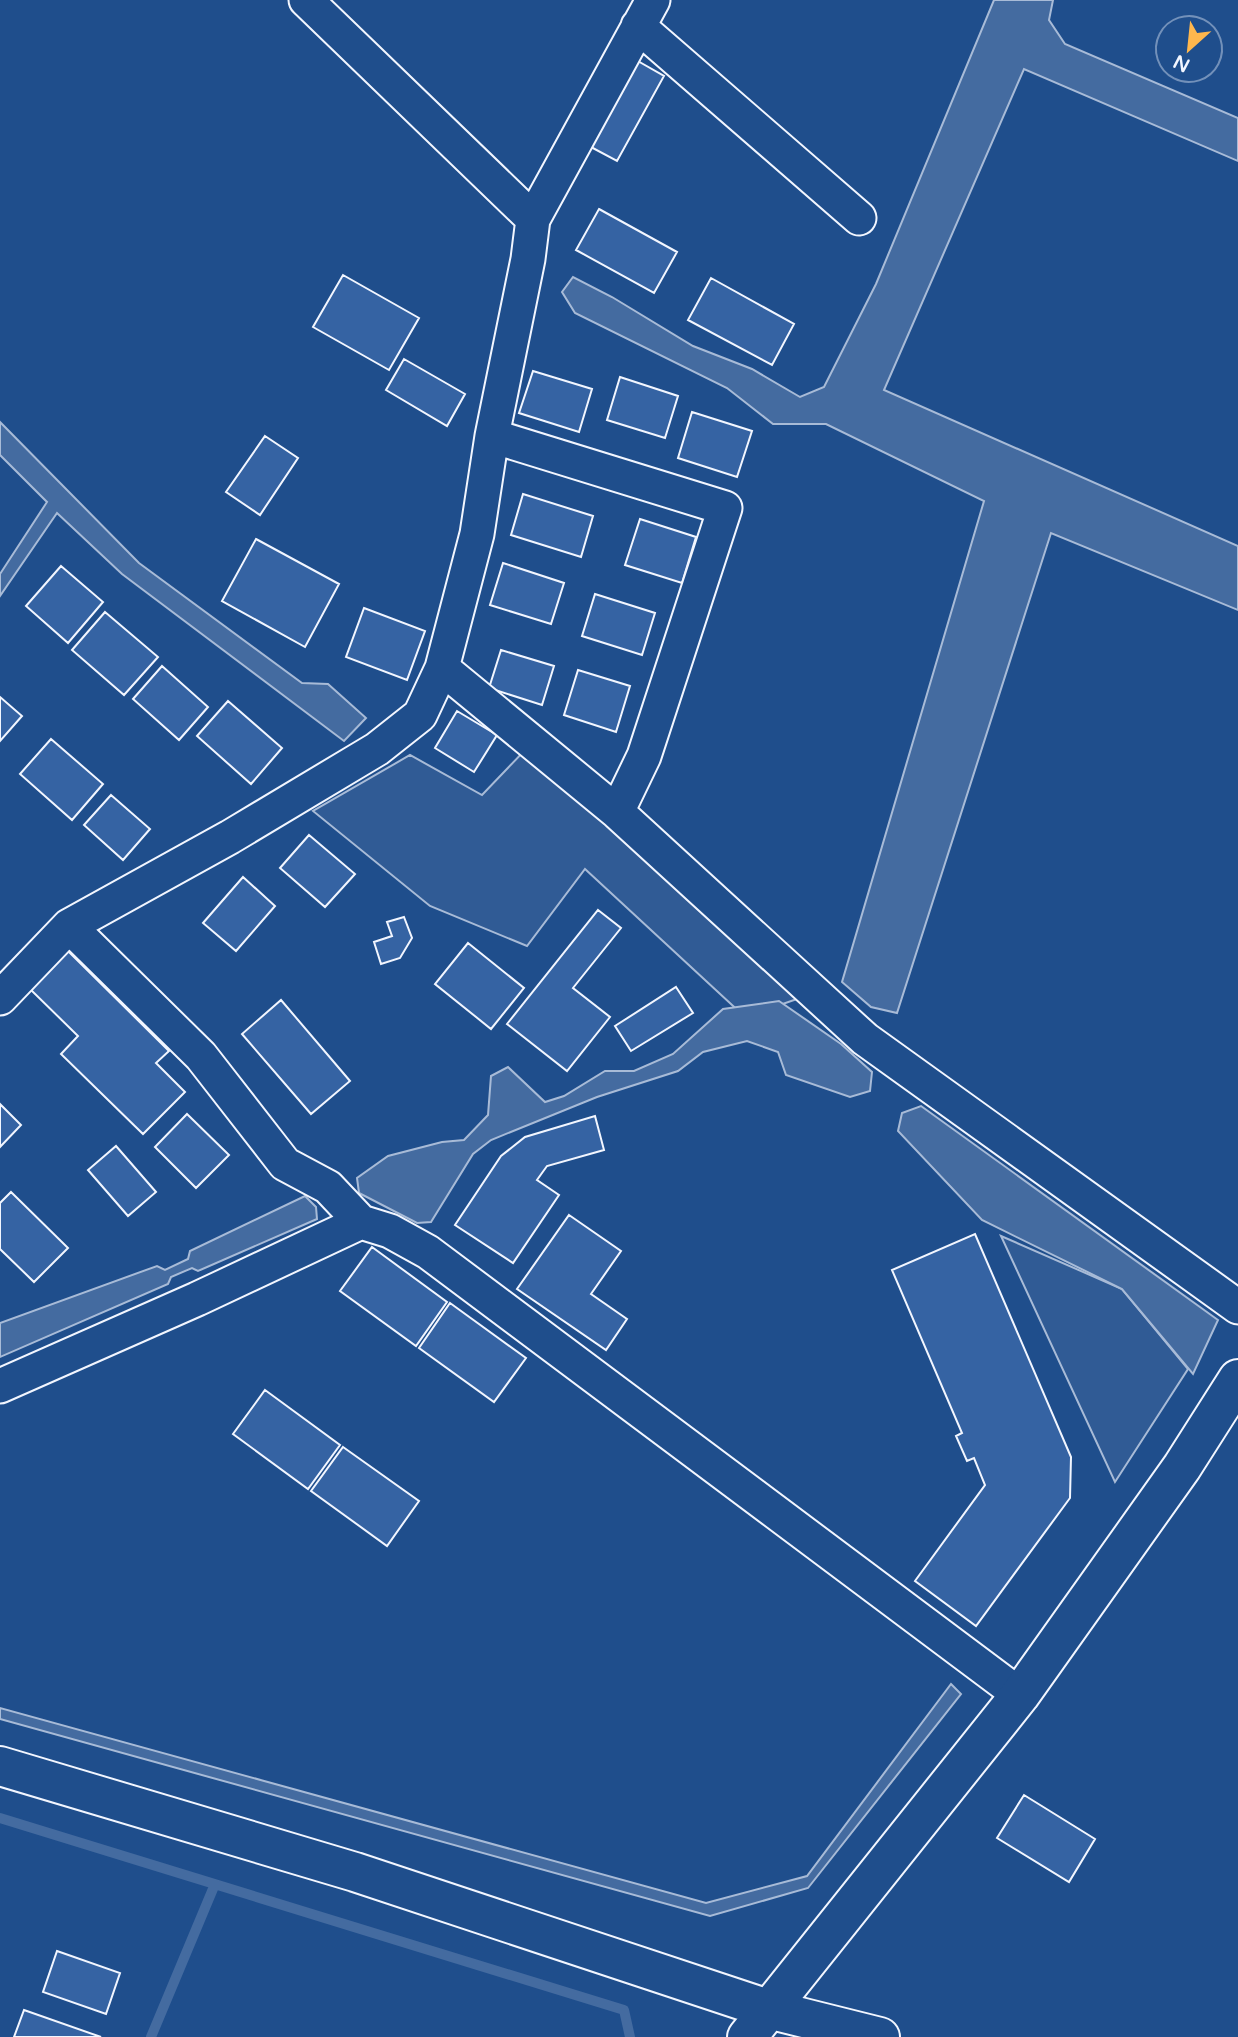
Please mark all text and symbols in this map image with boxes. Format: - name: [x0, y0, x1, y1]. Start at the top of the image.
- north arrow: [1154, 14, 1224, 84]
- text: N: [1170, 50, 1194, 77]

